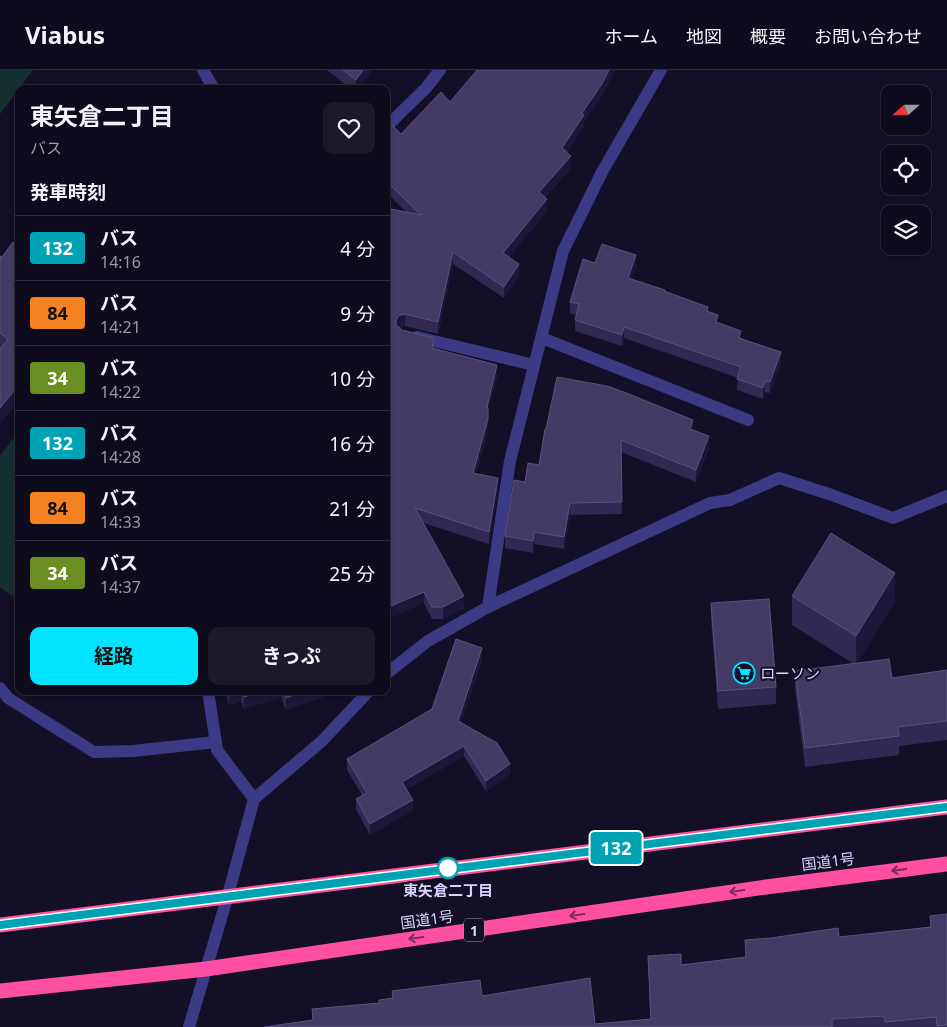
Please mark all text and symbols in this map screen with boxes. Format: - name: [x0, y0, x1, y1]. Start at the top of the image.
- text: Viabus: [25, 18, 105, 51]
- text: ホーム: [605, 24, 658, 48]
- text: 地図: [686, 24, 722, 48]
- text: 概要: [750, 24, 786, 48]
- text: お問い合わせ: [814, 24, 922, 48]
- north arrow: [881, 85, 931, 135]
- map controls: [881, 85, 931, 255]
- text: 東矢倉二丁目: [30, 99, 174, 132]
- button: heart: [323, 102, 375, 154]
- text: バス: [30, 137, 62, 159]
- button: locate: [881, 145, 931, 195]
- text: 発車時刻: [30, 179, 106, 205]
- button: layers: [881, 205, 931, 255]
- text: バス: [100, 225, 138, 251]
- text: 132: [42, 236, 73, 260]
- text: 4 分: [340, 236, 375, 262]
- text: 14:16: [100, 251, 141, 273]
- text: バス: [100, 290, 138, 316]
- text: 84: [47, 301, 68, 325]
- text: 9 分: [340, 301, 375, 327]
- text: 14:21: [100, 316, 141, 338]
- text: バス: [100, 355, 138, 381]
- text: 34: [47, 366, 68, 390]
- text: 10 分: [329, 366, 375, 392]
- text: 14:22: [100, 381, 141, 403]
- text: バス: [100, 420, 138, 446]
- text: 132: [42, 431, 73, 455]
- text: 16 分: [329, 431, 375, 457]
- text: 14:28: [100, 446, 141, 468]
- text: バス: [100, 485, 138, 511]
- text: 84: [47, 496, 68, 520]
- text: 21 分: [329, 496, 375, 522]
- text: 14:33: [100, 511, 141, 533]
- text: バス: [100, 550, 138, 576]
- text: 34: [47, 561, 68, 585]
- text: 25 分: [329, 561, 375, 587]
- text: 14:37: [100, 576, 141, 598]
- button: 経路: [30, 627, 198, 685]
- button: きっぷ: [208, 627, 375, 685]
- supermarket icon: ローソン: [732, 661, 756, 685]
- place label: ローソン: [760, 663, 820, 683]
- line badge: 132: [587, 832, 645, 864]
- text: 132: [601, 836, 631, 860]
- street label: 国道1号: [800, 848, 856, 874]
- marker: 東矢倉二丁目: [437, 857, 459, 879]
- one-way arrow: [891, 865, 907, 875]
- place label: 東矢倉二丁目: [403, 880, 493, 900]
- one-way arrow: [730, 886, 746, 896]
- street label: 国道1号: [399, 905, 455, 933]
- one-way arrow: [569, 910, 585, 920]
- road number: 1: [464, 918, 484, 942]
- one-way arrow: [408, 933, 424, 943]

